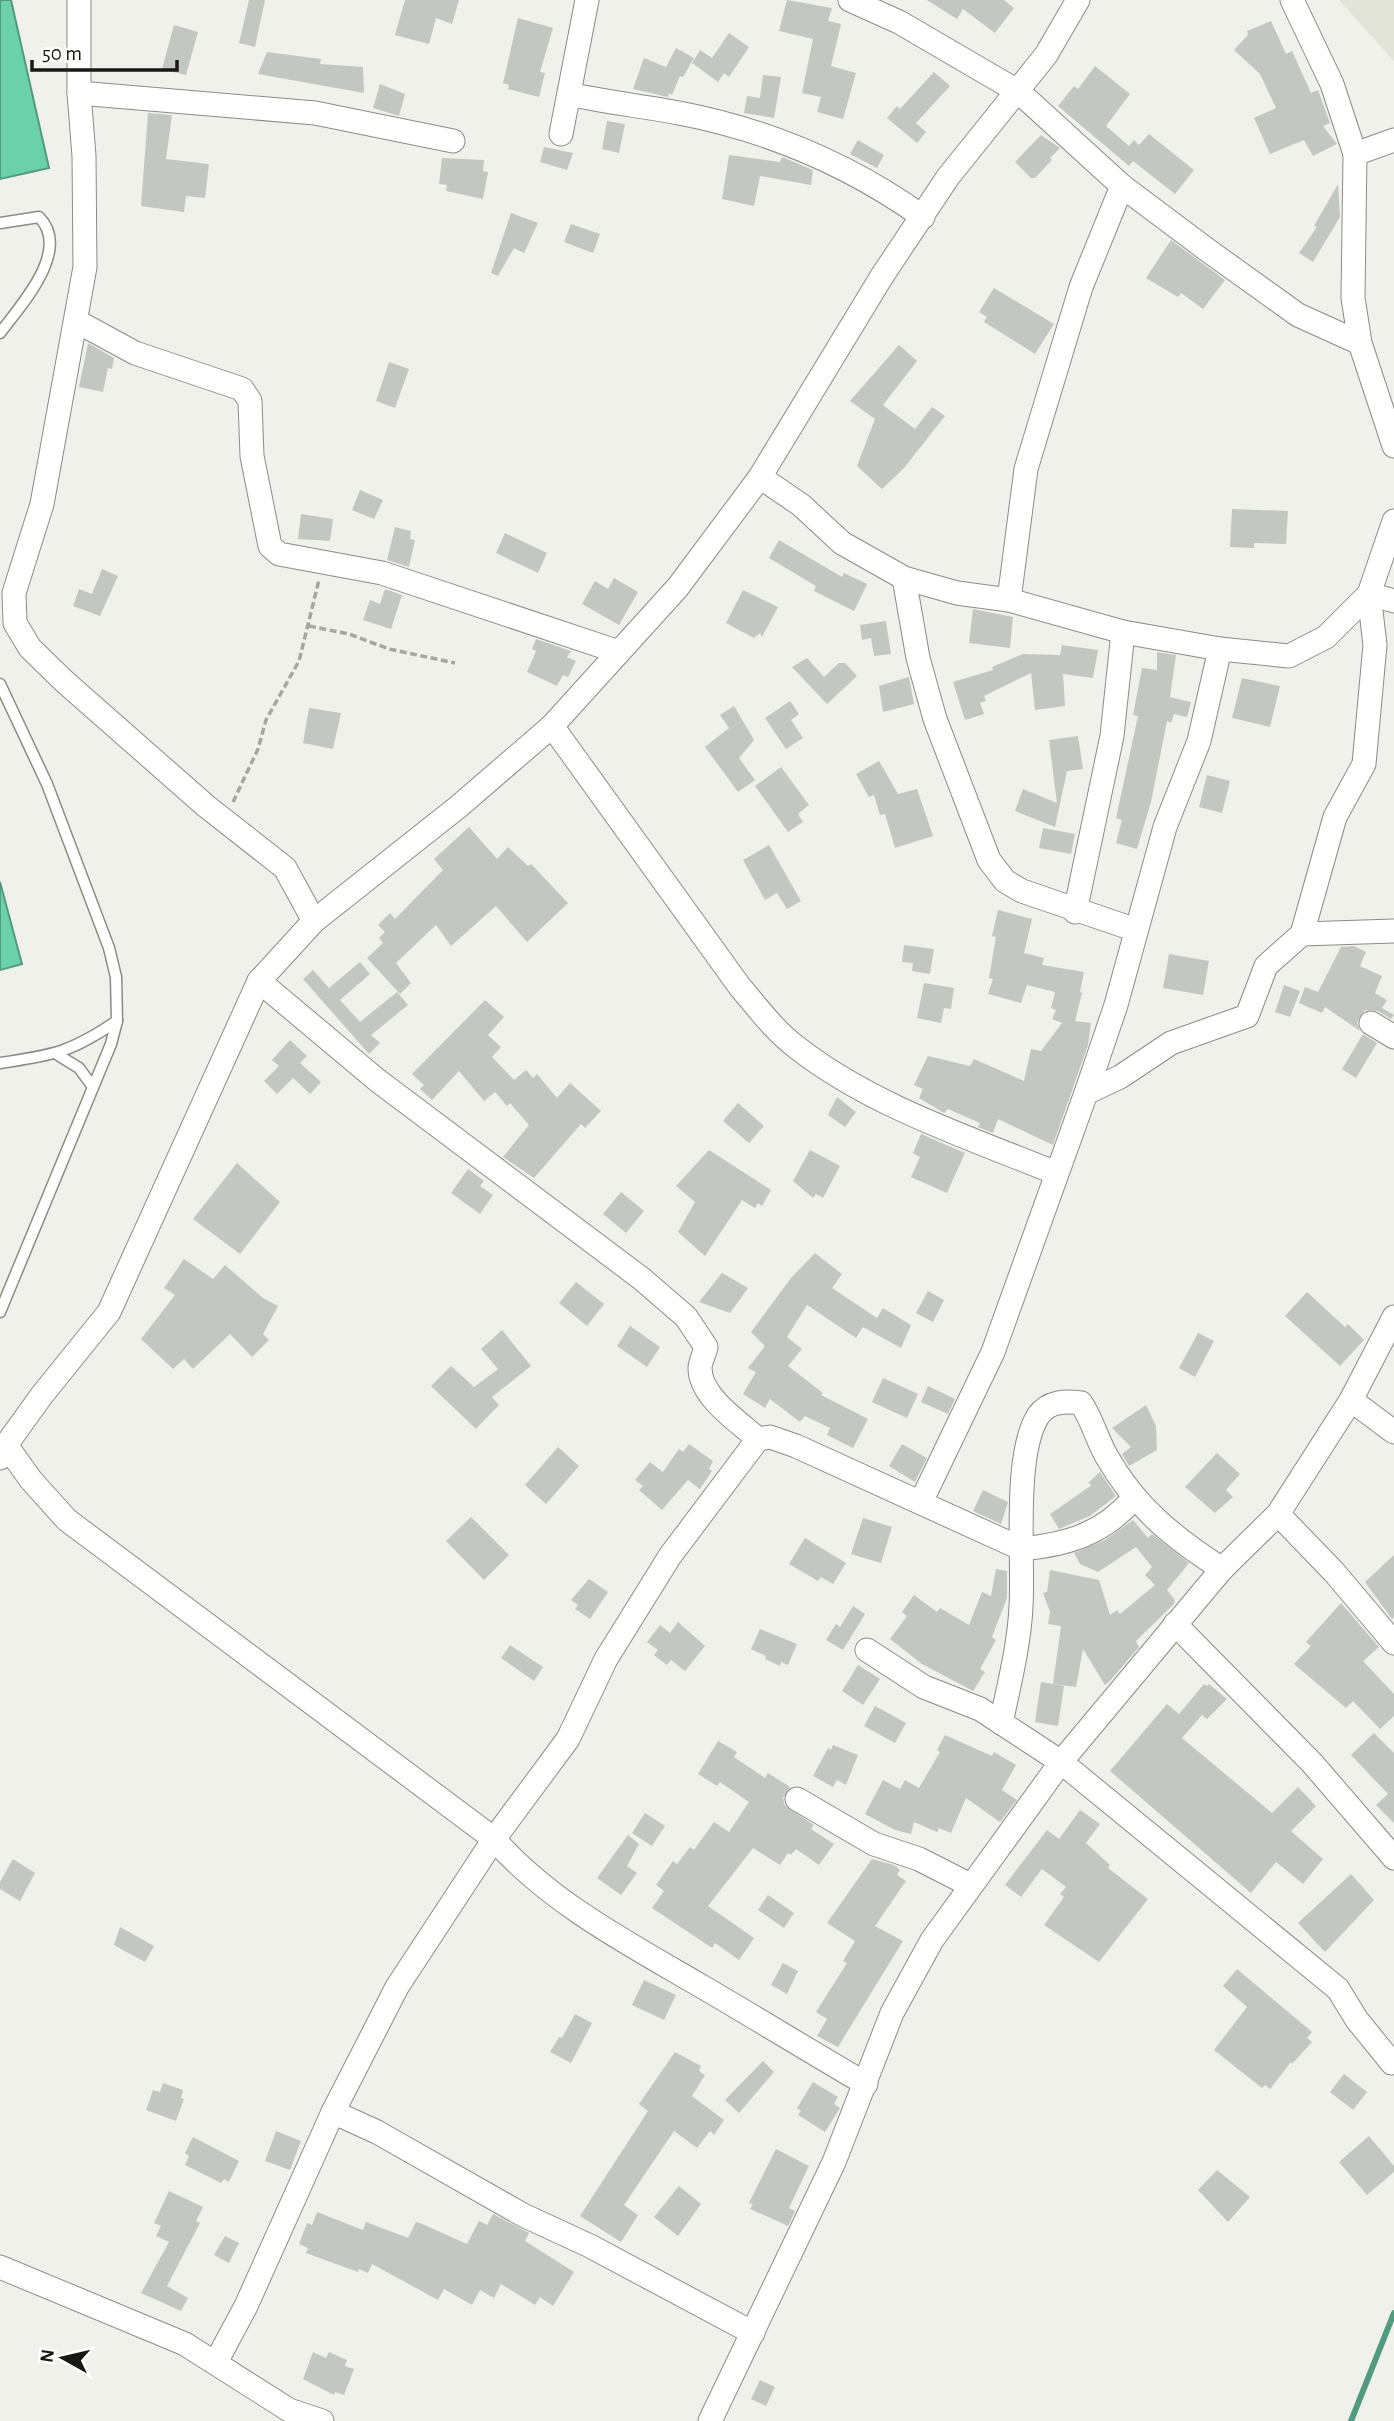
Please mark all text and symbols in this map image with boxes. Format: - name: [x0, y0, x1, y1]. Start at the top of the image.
- scale bar: [32, 28, 177, 72]
- text: 50 m: [42, 43, 82, 64]
- north arrow: [28, 2323, 98, 2393]
- text: N: [37, 2348, 58, 2364]

